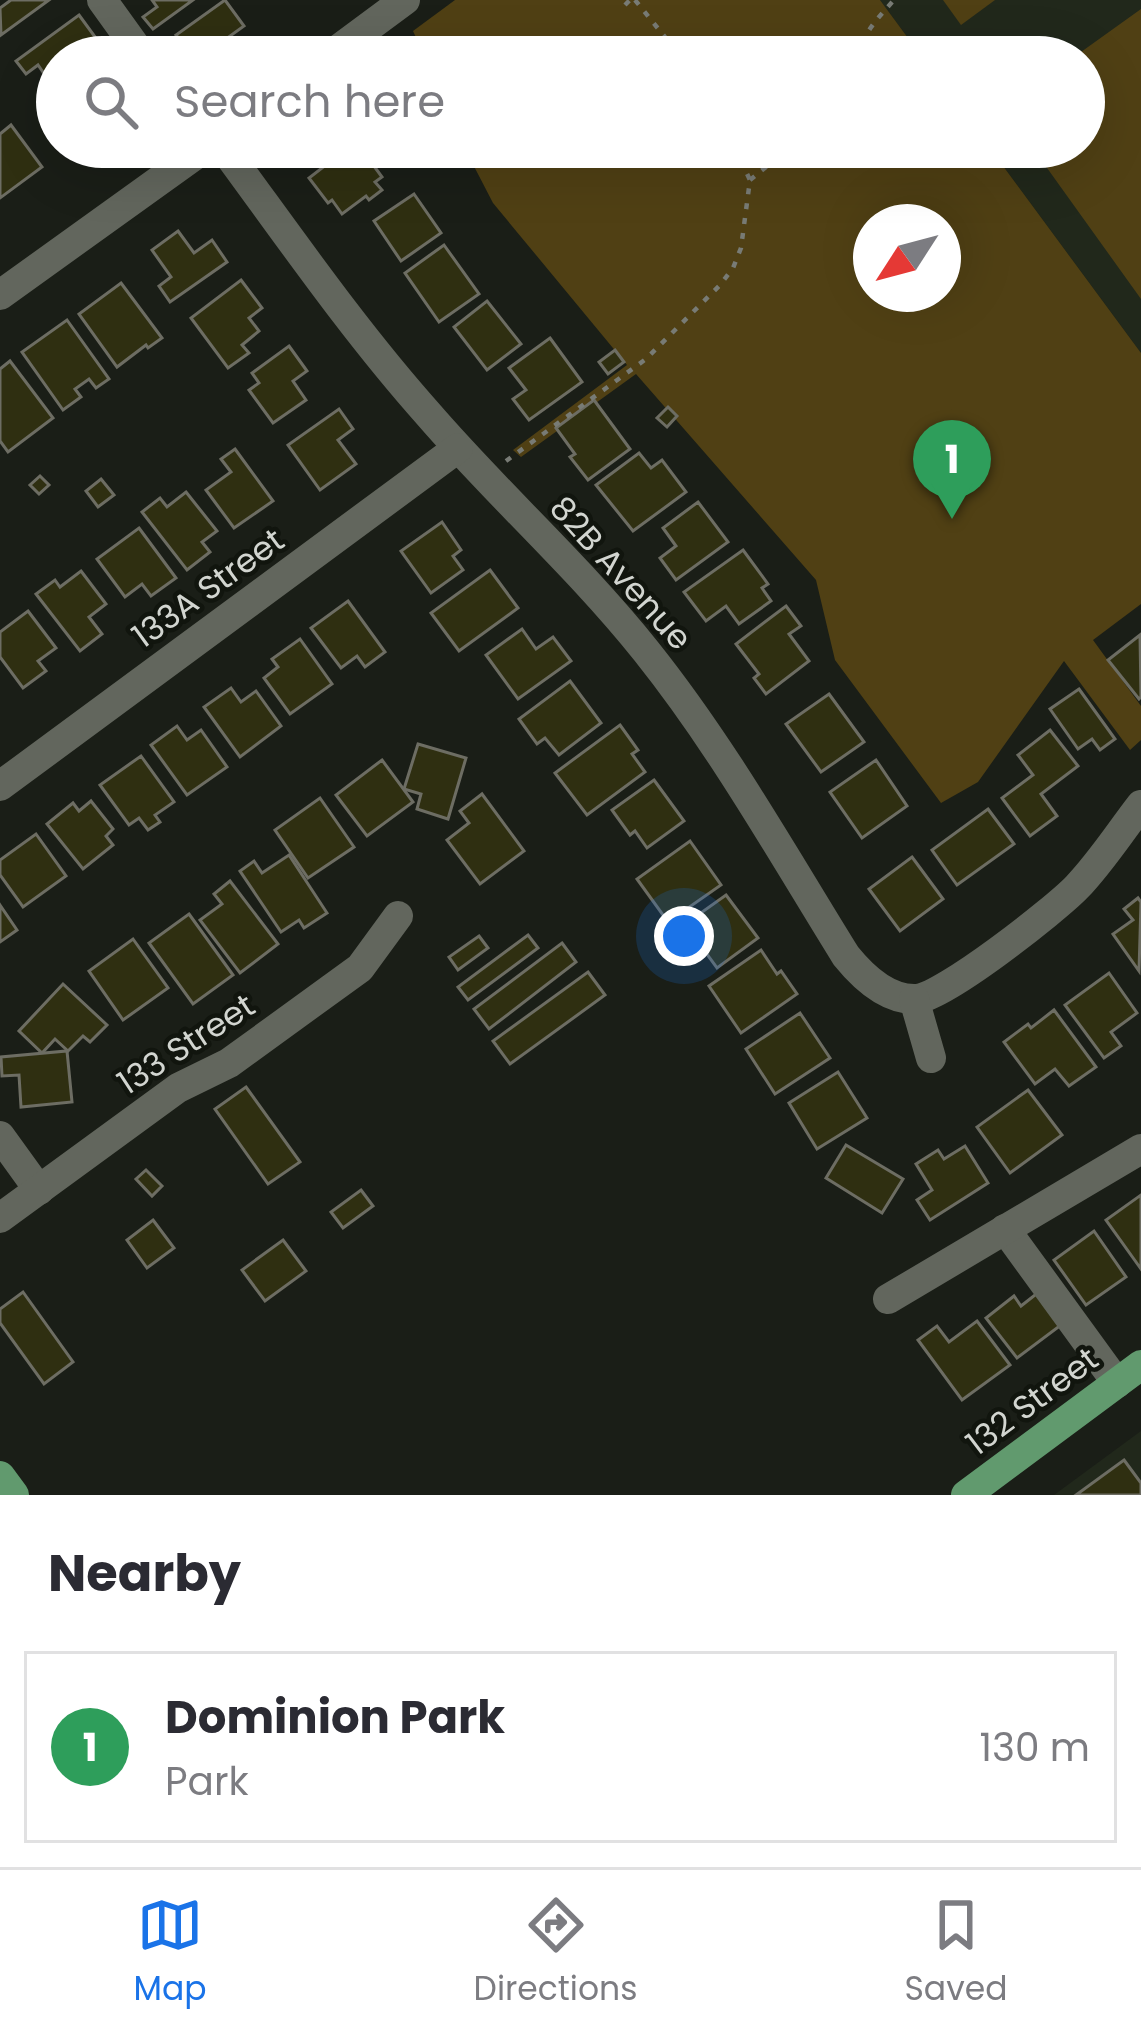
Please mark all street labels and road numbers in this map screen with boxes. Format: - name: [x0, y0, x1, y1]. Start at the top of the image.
- street label: 82B Avenue: [539, 486, 703, 660]
- street label: 133A Street: [123, 517, 293, 659]
- street label: 133 Street: [108, 982, 264, 1106]
- street label: 132 Street: [956, 1336, 1108, 1466]

